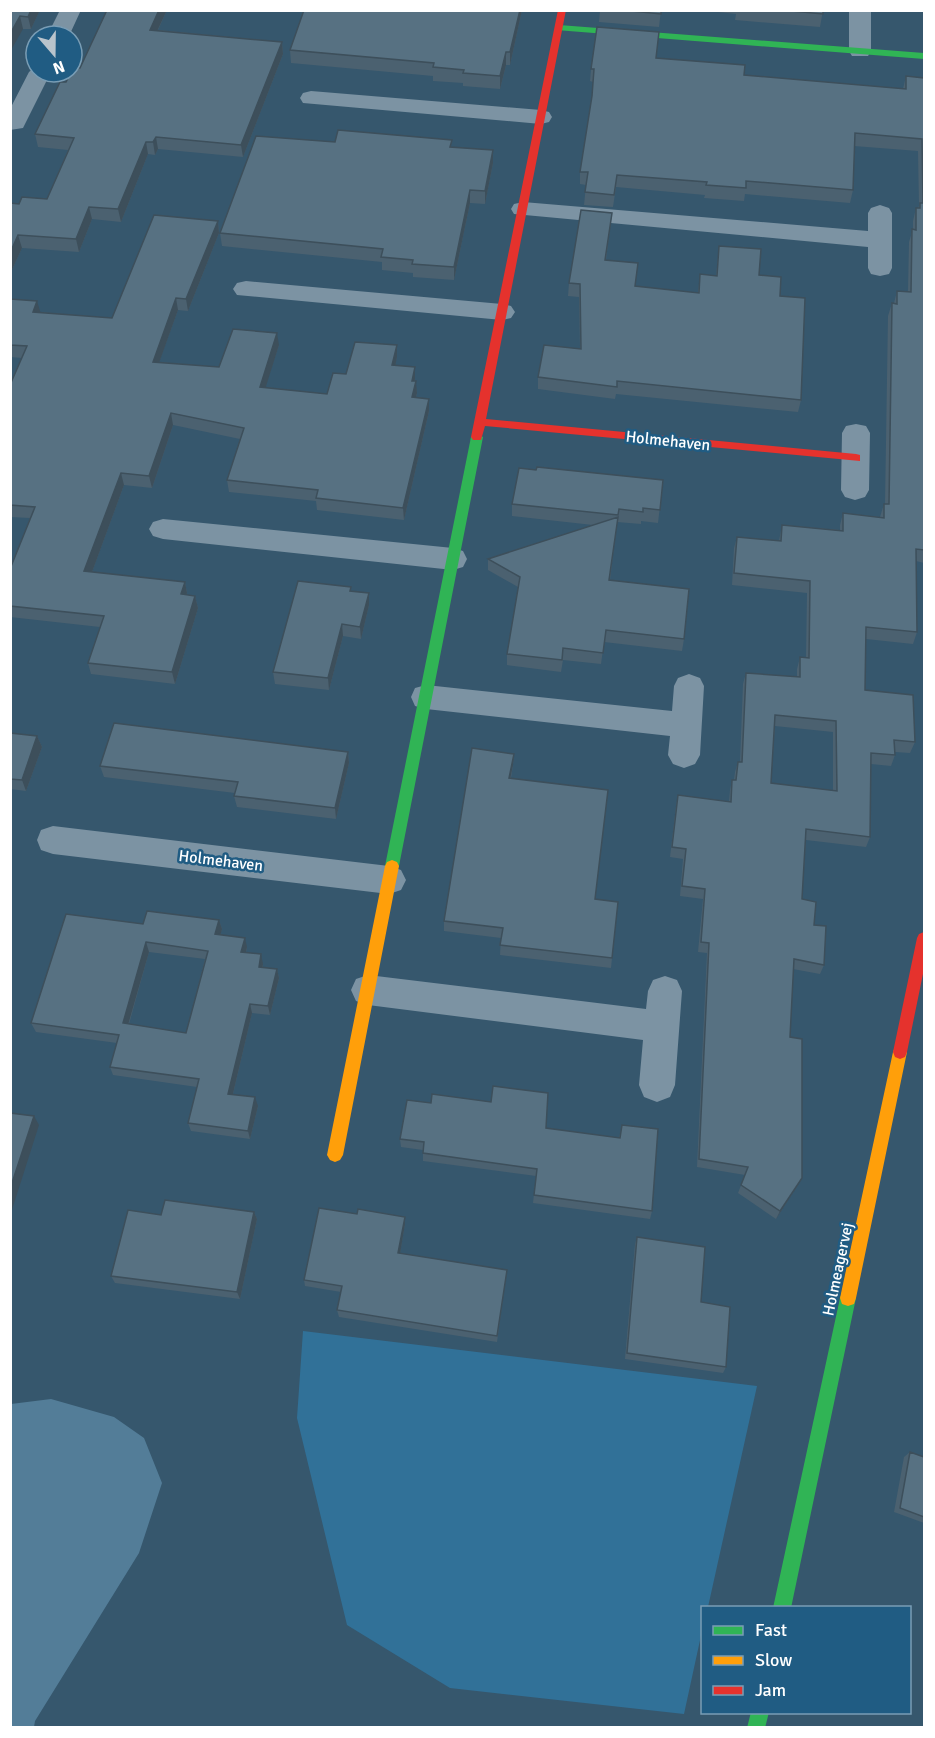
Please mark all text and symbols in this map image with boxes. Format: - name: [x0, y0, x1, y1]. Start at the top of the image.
- north arrow: [24, 24, 84, 84]
- text: N: [50, 56, 67, 78]
- street label: Holmehaven: [625, 427, 711, 455]
- street label: Holmehaven: [177, 846, 264, 876]
- street label: Holmeagervej: [818, 1221, 858, 1318]
- legend: [701, 1606, 911, 1714]
- text: Fast: [755, 1619, 787, 1641]
- text: Slow: [755, 1649, 792, 1671]
- text: Jam: [755, 1679, 786, 1701]

